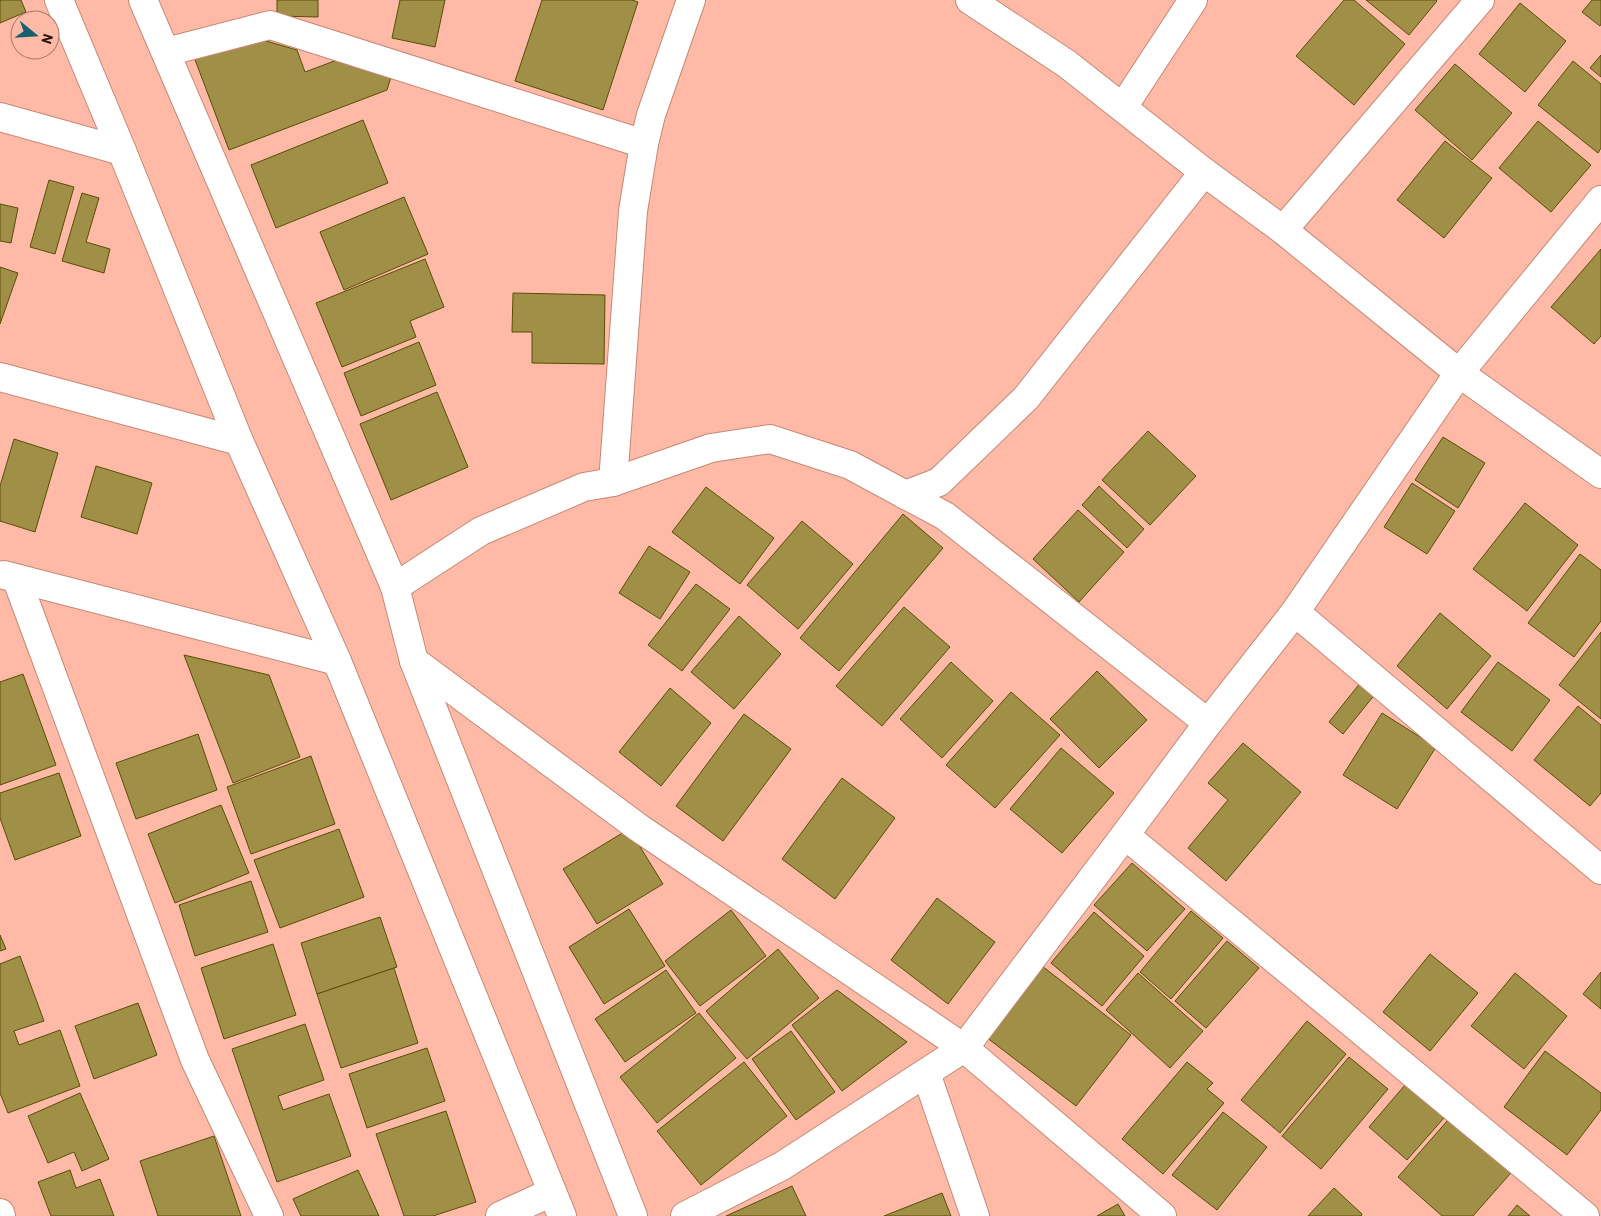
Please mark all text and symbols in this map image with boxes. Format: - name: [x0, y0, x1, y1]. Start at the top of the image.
- north arrow: [10, 10, 60, 60]
- text: N: [38, 32, 57, 46]

